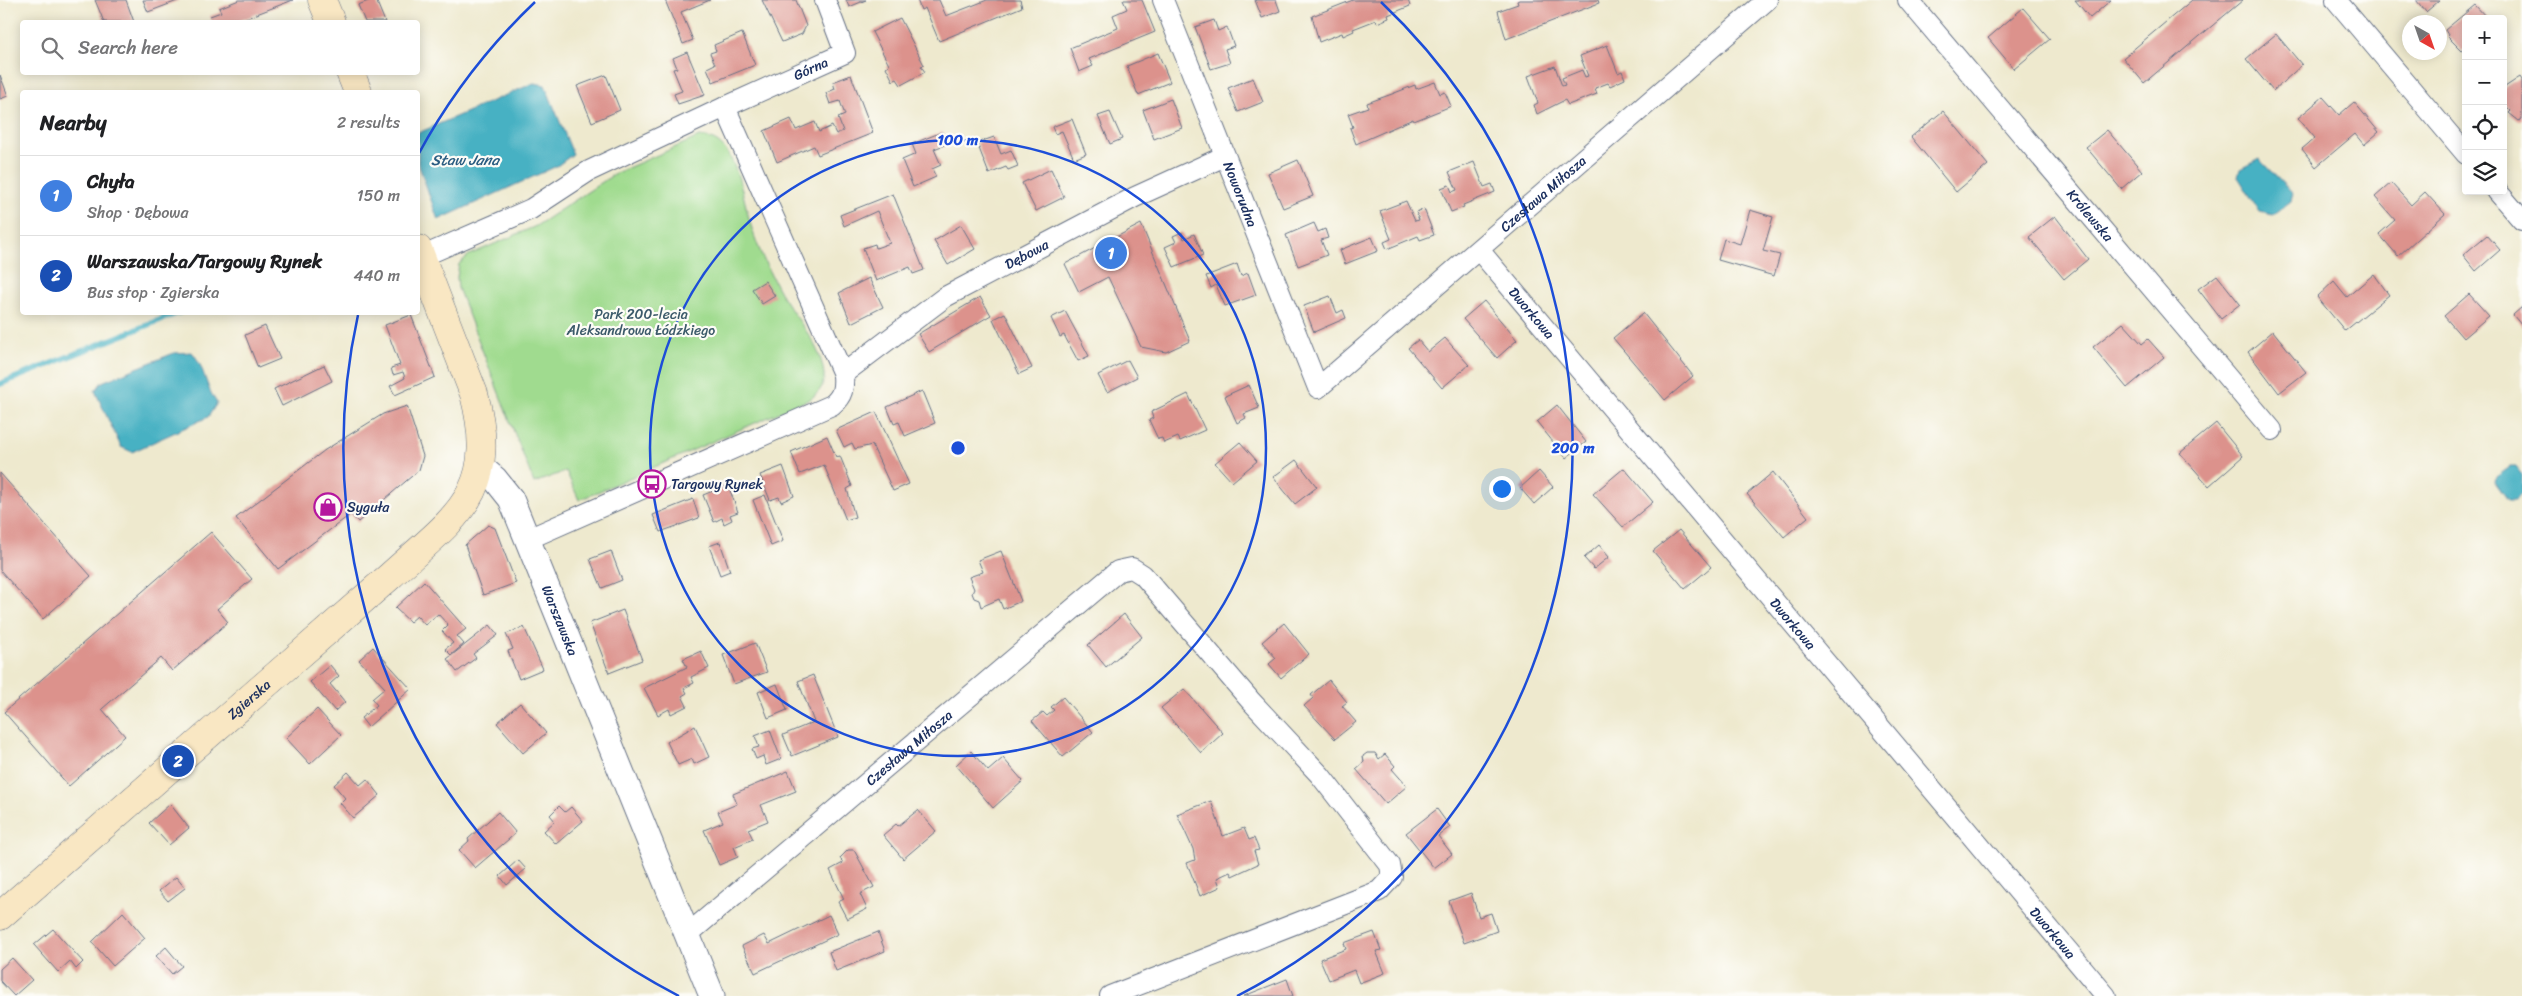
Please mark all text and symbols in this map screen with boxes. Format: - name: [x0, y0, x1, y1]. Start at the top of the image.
- north arrow: [2402, 15, 2447, 60]
- map controls: [2462, 15, 2507, 195]
- button: +: [2462, 15, 2507, 60]
- search box: [20, 20, 420, 75]
- text: Search here: [78, 31, 178, 64]
- icon: search: [38, 34, 66, 62]
- street label: Górna: [789, 50, 832, 87]
- button: −: [2462, 60, 2507, 105]
- text: Nearby: [40, 104, 106, 142]
- button: locate: [2462, 105, 2507, 150]
- text: 2 results: [337, 108, 400, 137]
- text: 100 m: [938, 127, 979, 153]
- water label: Staw Jana: [431, 147, 500, 173]
- street label: Czesława Miłosza: [1494, 149, 1592, 239]
- button: layers: [2462, 150, 2507, 195]
- street label: Noworudna: [1216, 157, 1265, 231]
- text: Chyła: [87, 165, 134, 198]
- text: 1: [53, 181, 59, 210]
- text: 150 m: [357, 181, 400, 210]
- street label: Królewska: [2060, 183, 2121, 248]
- text: Shop · Dębowa: [87, 198, 188, 227]
- street label: Dębowa: [1000, 232, 1054, 276]
- pin: 1: [1095, 234, 1127, 272]
- text: Warszawska/Targowy Rynek: [87, 245, 322, 278]
- text: 2: [51, 261, 61, 290]
- text: 440 m: [353, 261, 400, 290]
- text: Bus stop · Zgierska: [87, 278, 219, 307]
- street label: Dworkowa: [1502, 281, 1561, 345]
- park label: Park 200-lecia Aleksandrowa Łódzkiego: [566, 302, 715, 343]
- text: 200 m: [1550, 435, 1595, 461]
- centre of rings: [949, 439, 967, 457]
- bus stop icon: Targowy Rynek: [637, 469, 667, 499]
- place label: Targowy Rynek: [671, 472, 764, 497]
- your location: [1489, 476, 1515, 502]
- shop icon: Syguła: [313, 492, 343, 522]
- place label: Syguła: [347, 495, 390, 520]
- street label: Warszawska: [535, 581, 586, 660]
- street label: Dworkowa: [1763, 592, 1823, 655]
- street label: Zgierska: [221, 673, 277, 726]
- street label: Czesława Miłosza: [859, 703, 958, 792]
- pin: 2: [162, 742, 194, 780]
- street label: Dworkowa: [2023, 901, 2083, 965]

